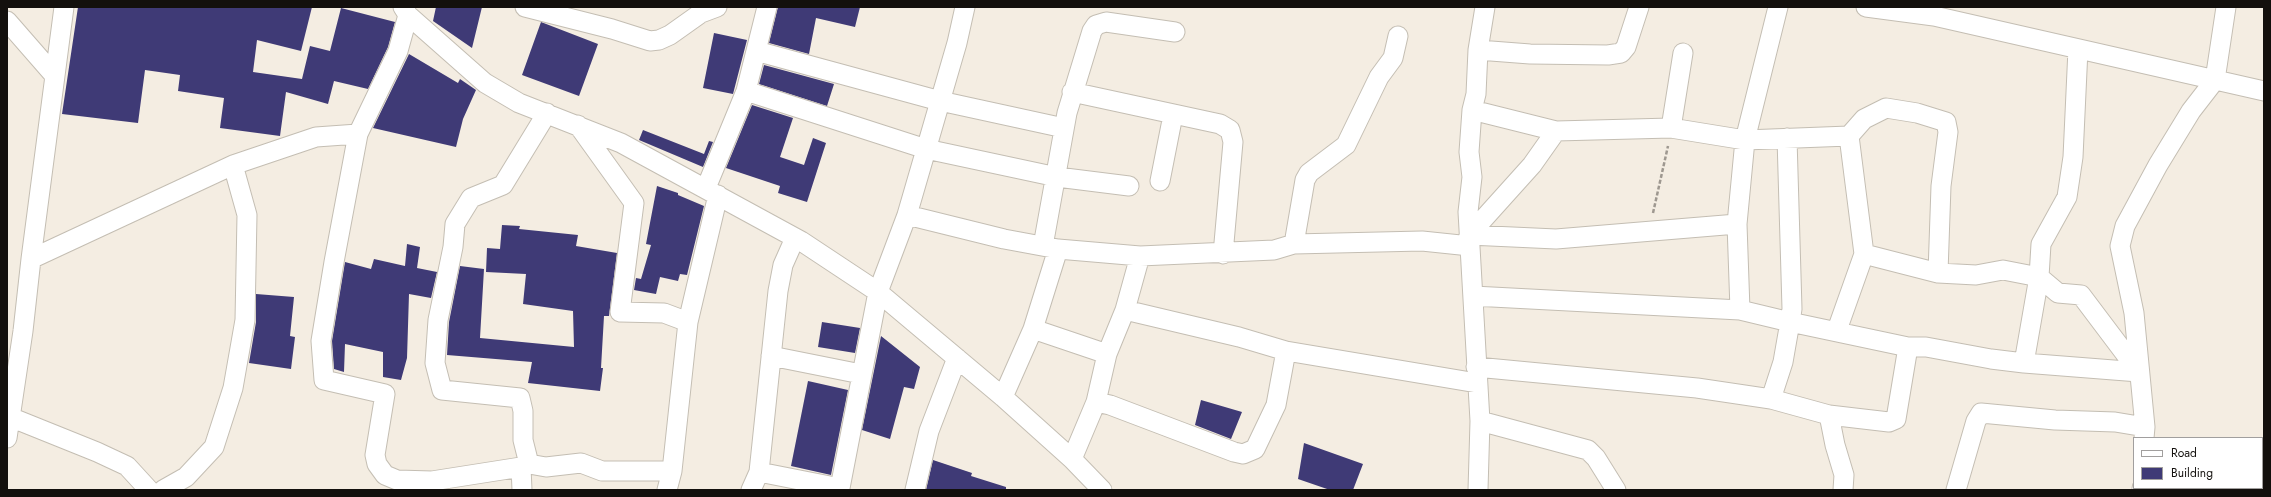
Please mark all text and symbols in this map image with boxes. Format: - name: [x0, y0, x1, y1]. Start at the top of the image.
- legend: [2133, 437, 2263, 489]
- text: Road: [2171, 444, 2197, 462]
- text: Building: [2171, 464, 2213, 482]

